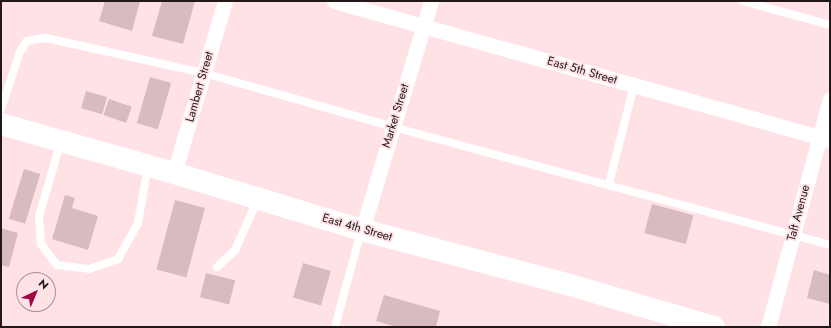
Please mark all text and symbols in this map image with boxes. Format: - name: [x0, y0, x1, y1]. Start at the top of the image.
- street label: Lambert Street: [183, 50, 217, 124]
- street label: East 5th Street: [545, 54, 619, 88]
- street label: Market Street: [379, 82, 413, 150]
- street label: Taft Avenue: [785, 183, 813, 243]
- street label: East 4th Street: [320, 211, 394, 245]
- north arrow: [16, 272, 56, 312]
- text: N: [35, 275, 52, 293]

